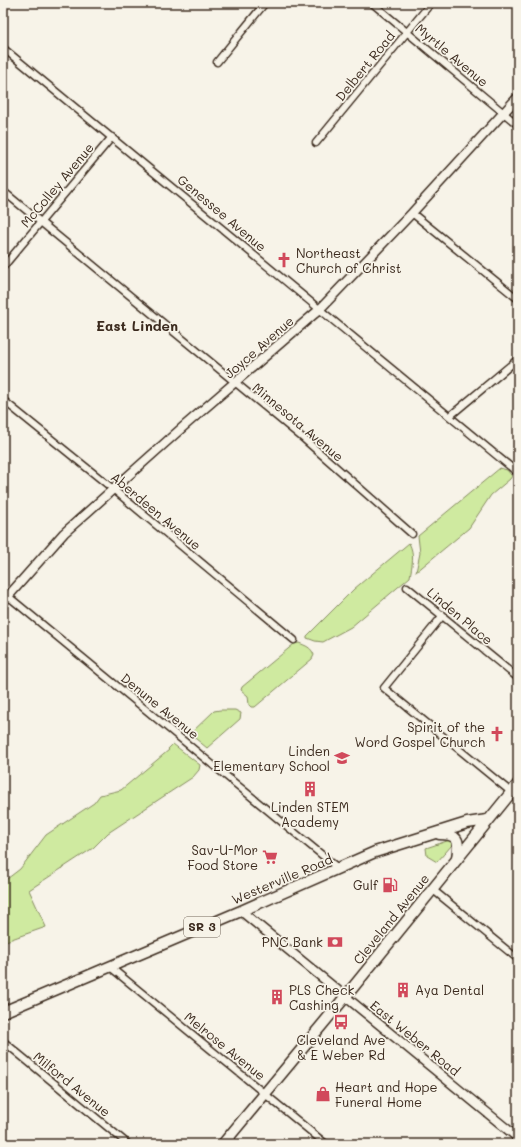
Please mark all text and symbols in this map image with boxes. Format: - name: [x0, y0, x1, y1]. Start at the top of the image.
- street label: Myrtle Avenue: [412, 19, 492, 90]
- street label: Delbert Road: [331, 27, 398, 104]
- street label: McColley Avenue: [16, 139, 97, 231]
- street label: Genessee Avenue: [174, 170, 270, 255]
- place label: Northeast Church of Christ: [296, 244, 402, 276]
- church icon: Northeast Church of Christ: [275, 251, 293, 269]
- street label: Joyce Avenue: [220, 312, 297, 381]
- district label: East Linden: [96, 316, 178, 335]
- street label: Minnesota Avenue: [249, 379, 347, 465]
- street label: Aberdeen Avenue: [108, 468, 205, 553]
- street label: Linden Place: [424, 583, 497, 648]
- street label: Denune Avenue: [118, 669, 203, 742]
- place label: Spirit of the Word Gospel Church: [355, 718, 485, 750]
- church icon: Spirit of the Word Gospel Church: [488, 725, 506, 743]
- place label: Linden Elementary School: [213, 742, 330, 774]
- school or university icon: Linden Elementary School: [333, 749, 351, 767]
- building icon: Linden STEM Academy: [301, 780, 319, 798]
- place label: Linden STEM Academy: [271, 798, 349, 830]
- place label: Sav-U-Mor Food Store: [188, 841, 258, 873]
- supermarket icon: Sav-U-Mor Food Store: [261, 848, 279, 866]
- street label: Westerville Road: [229, 850, 335, 907]
- street label: Cleveland Avenue: [349, 870, 432, 967]
- place label: Gulf: [353, 876, 379, 893]
- fuel station icon: Gulf: [381, 876, 399, 894]
- road number: SR 3: [184, 917, 220, 937]
- place label: PNC Bank: [262, 933, 323, 950]
- bank icon: PNC Bank: [326, 933, 344, 951]
- place label: PLS Check Cashing: [289, 981, 355, 1013]
- building icon: Aya Dental: [394, 981, 412, 999]
- place label: Aya Dental: [415, 981, 484, 998]
- building icon: PLS Check Cashing: [268, 988, 286, 1006]
- street label: East Weber Road: [367, 996, 464, 1079]
- street label: Melrose Avenue: [181, 1008, 269, 1084]
- bus stop icon: Cleveland Ave & E Weber Rd: [332, 1013, 350, 1031]
- place label: Cleveland Ave & E Weber Rd: [296, 1031, 386, 1063]
- street label: Milford Avenue: [30, 1047, 114, 1120]
- place label: Heart and Hope Funeral Home: [335, 1078, 438, 1110]
- shop icon: Heart and Hope Funeral Home: [314, 1085, 332, 1103]

